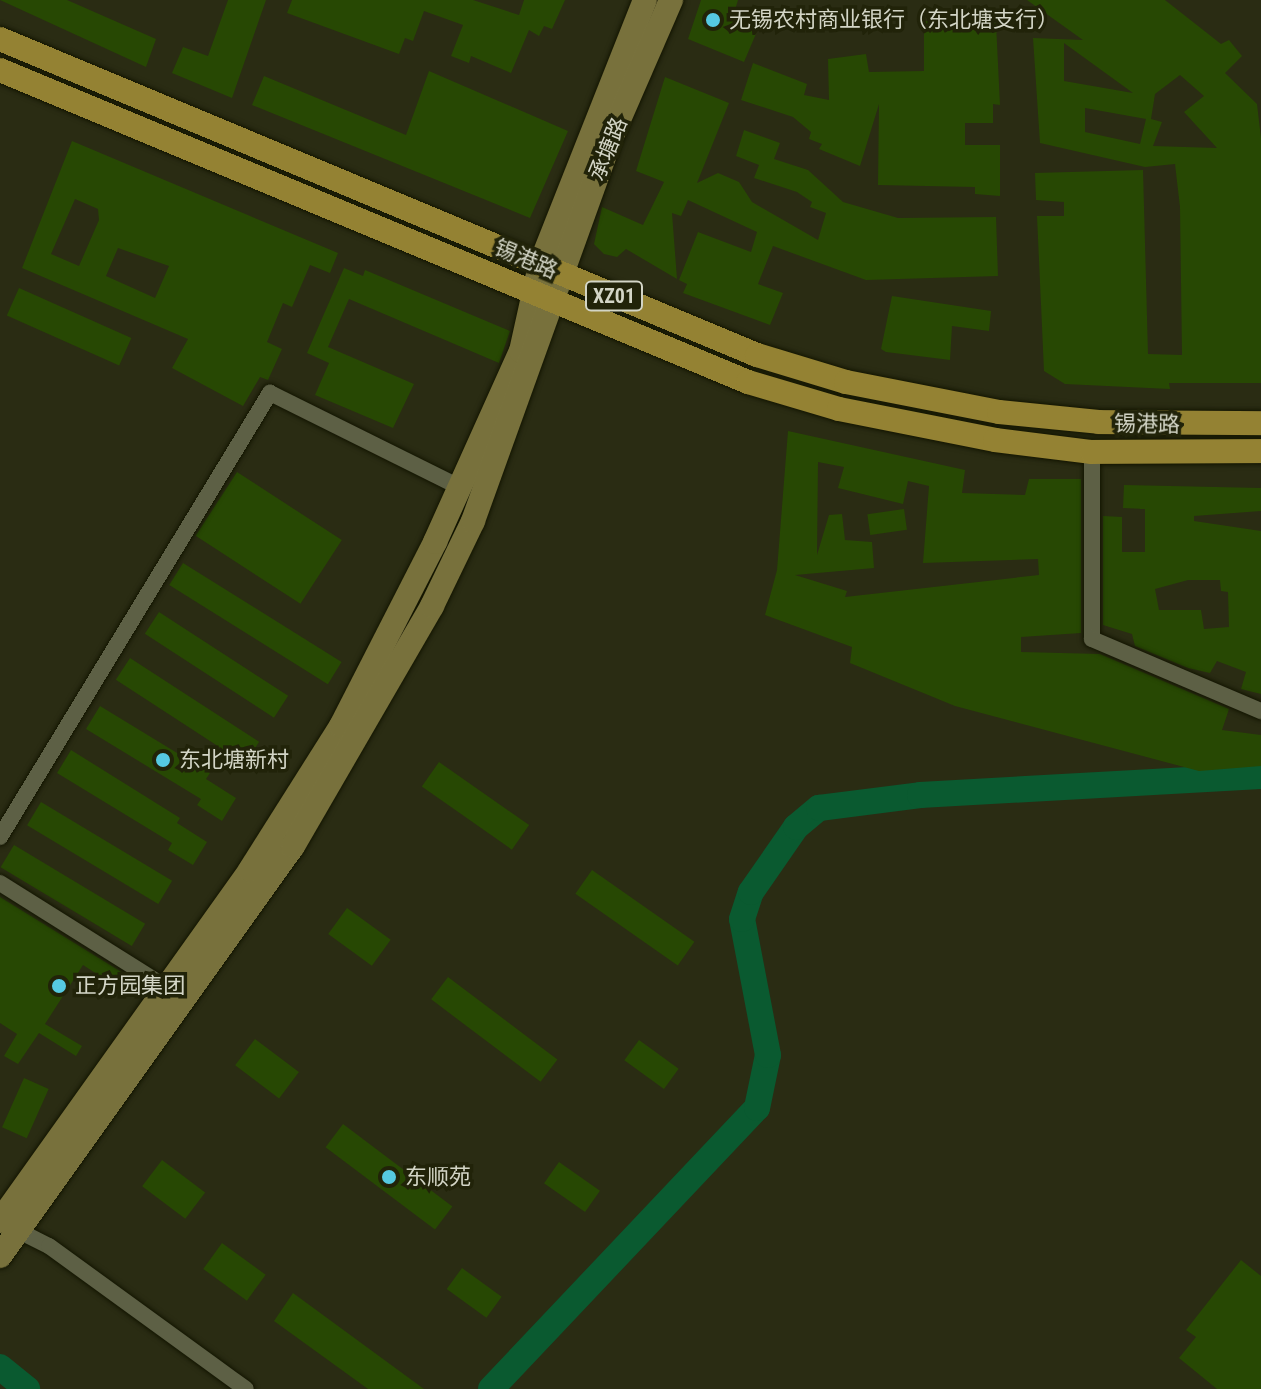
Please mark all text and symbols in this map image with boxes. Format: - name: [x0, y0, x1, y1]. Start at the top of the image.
- place label: 无锡农村商业银行（东北塘支行）: [729, 7, 1059, 33]
- marker: 无锡农村商业银行（东北塘支行）: [704, 11, 722, 29]
- street label: 承塘路: [583, 113, 633, 185]
- street label: 锡港路: [490, 234, 562, 284]
- road number: XZ01: [584, 280, 644, 312]
- street label: 锡港路: [1114, 410, 1180, 438]
- place label: 东北塘新村: [179, 747, 289, 773]
- marker: 东北塘新村: [154, 751, 172, 769]
- place label: 正方园集团: [75, 973, 185, 999]
- marker: 正方园集团: [50, 977, 68, 995]
- place label: 东顺苑: [405, 1164, 471, 1190]
- marker: 东顺苑: [380, 1168, 398, 1186]

